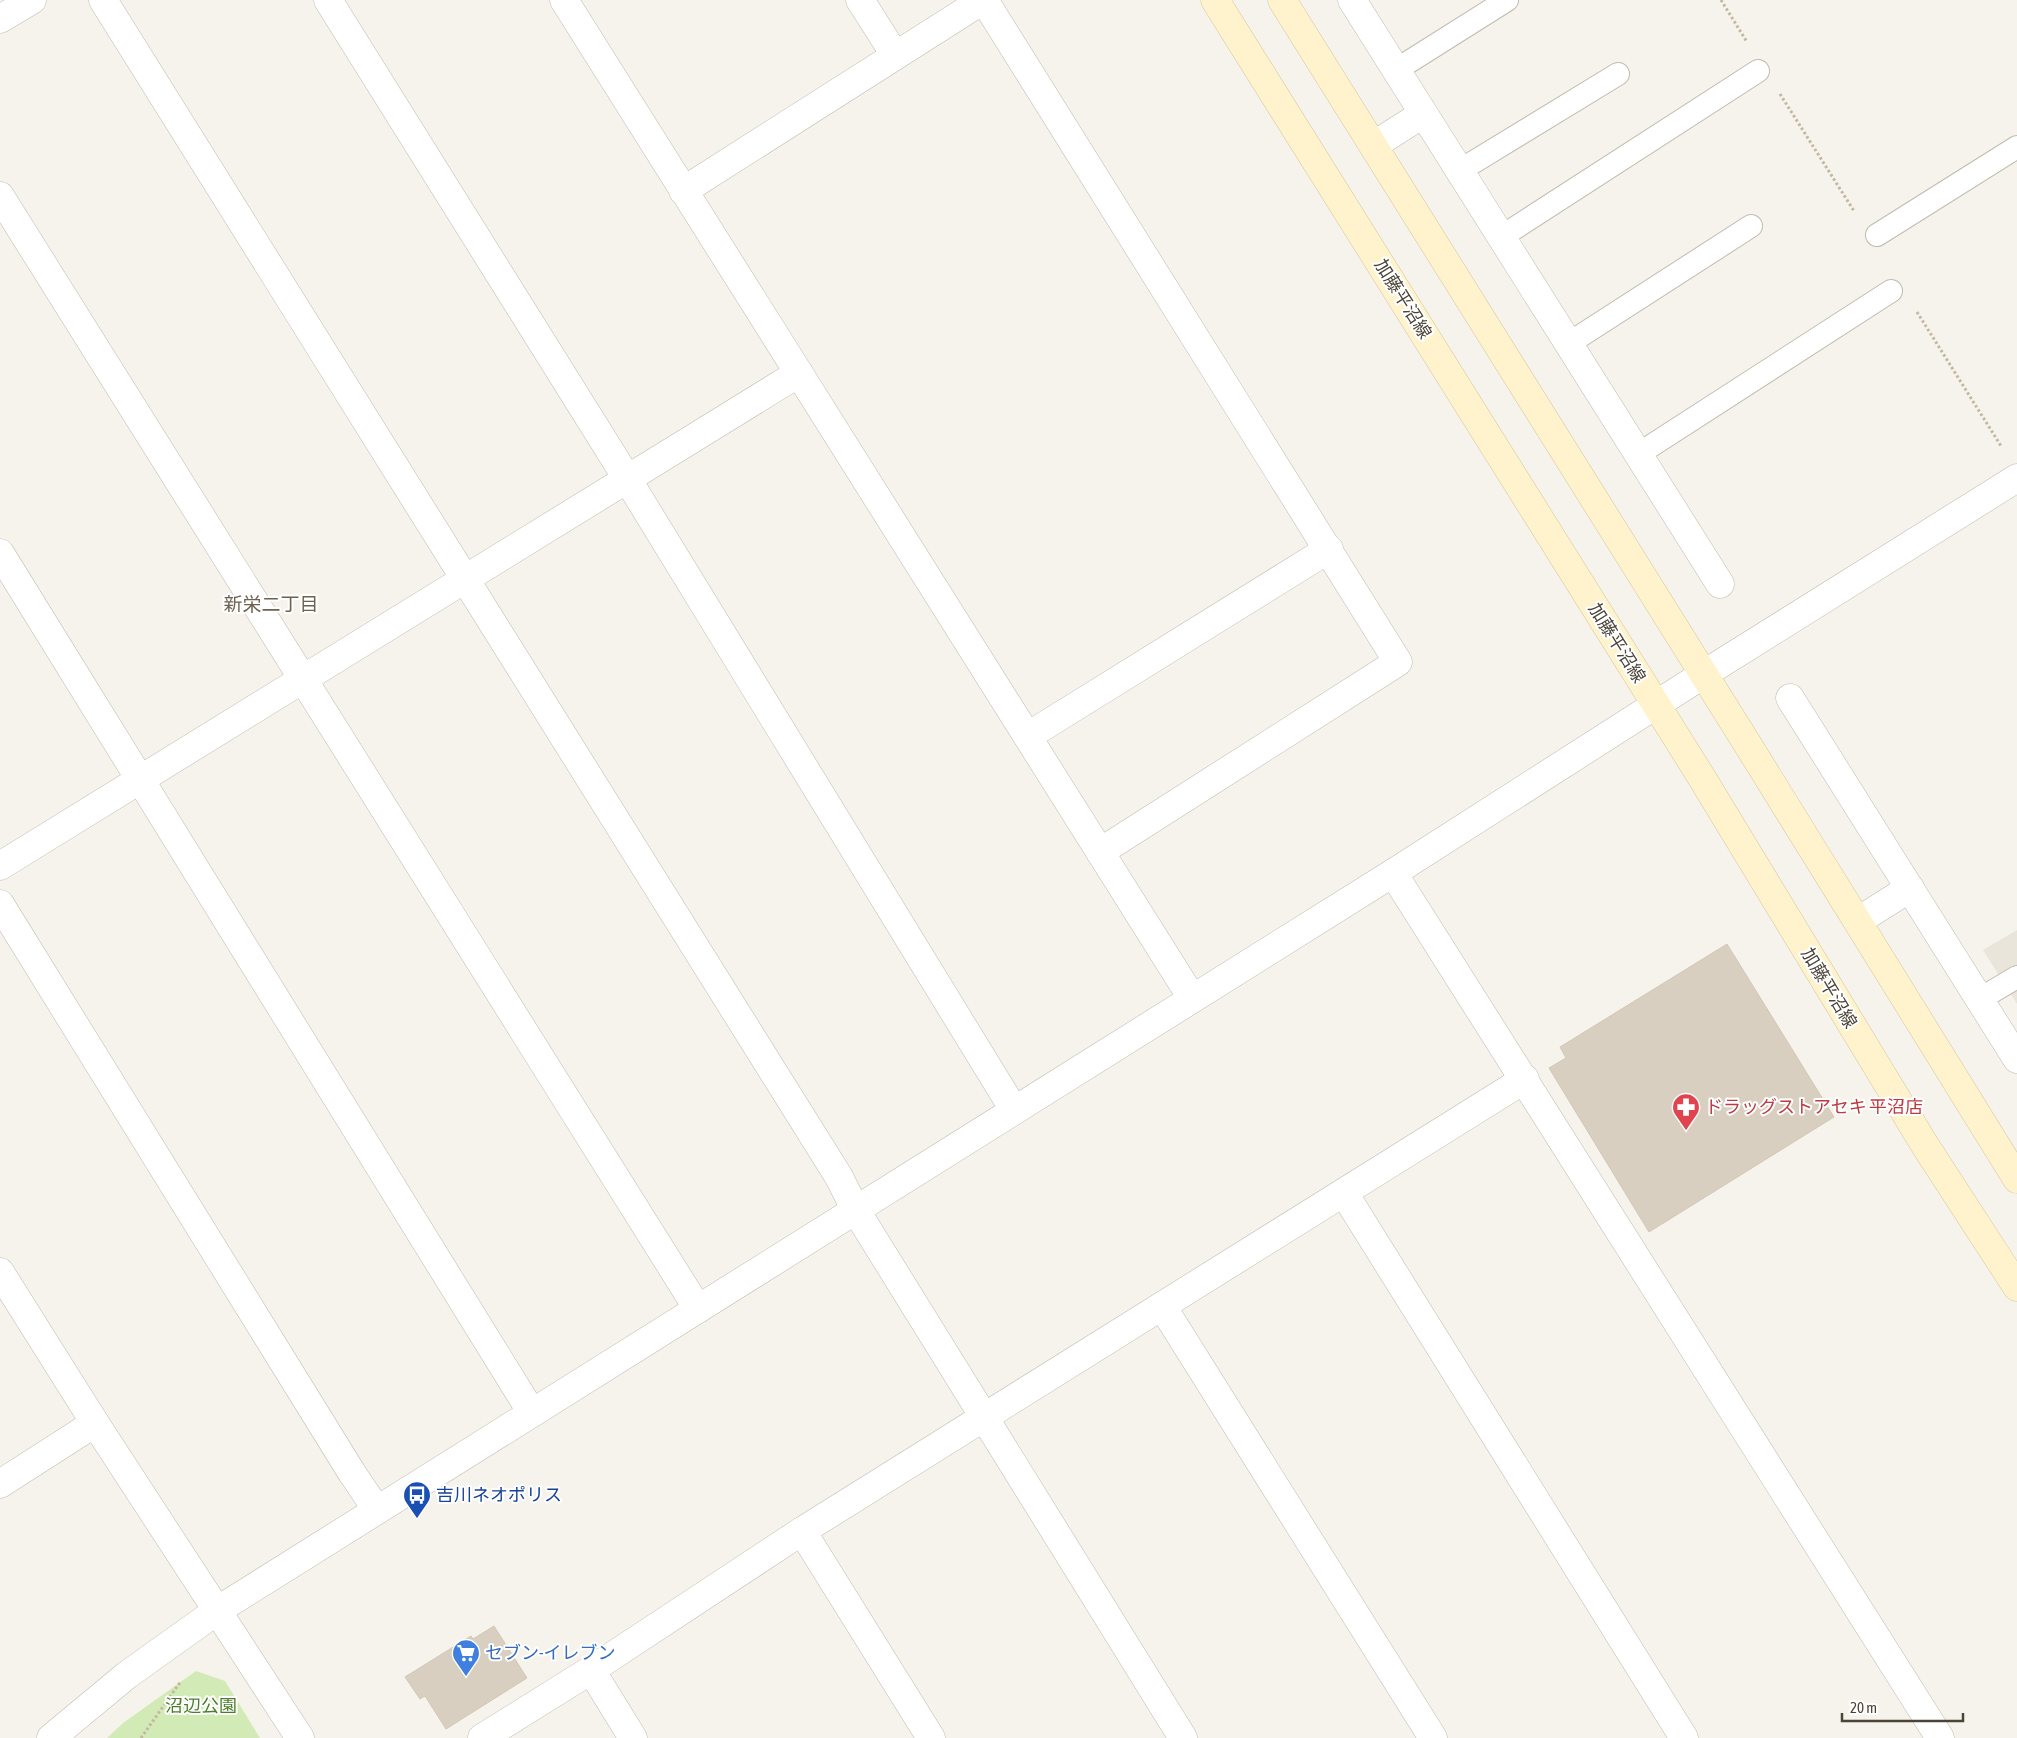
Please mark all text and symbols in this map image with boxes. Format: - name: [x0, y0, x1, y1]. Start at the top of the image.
- street label: 加藤平沼線: [1371, 255, 1436, 342]
- district label: 新栄二丁目: [223, 593, 319, 615]
- street label: 加藤平沼線: [1585, 599, 1650, 686]
- street label: 加藤平沼線: [1797, 944, 1862, 1032]
- pharmacy icon: ドラッグストアセキ 平沼店: [1671, 1092, 1701, 1131]
- place label: ドラッグストアセキ 平沼店: [1705, 1096, 1923, 1117]
- bus stop icon: 吉川ネオポリス: [402, 1480, 432, 1519]
- place label: 吉川ネオポリス: [436, 1484, 562, 1505]
- supermarket icon: セブン-イレブン: [451, 1638, 481, 1677]
- place label: セブン-イレブン: [485, 1642, 616, 1663]
- scale bar: [1842, 1690, 1963, 1722]
- park label: 沼辺公園: [165, 1695, 237, 1716]
- text: 20 m: [1850, 1699, 1877, 1716]

